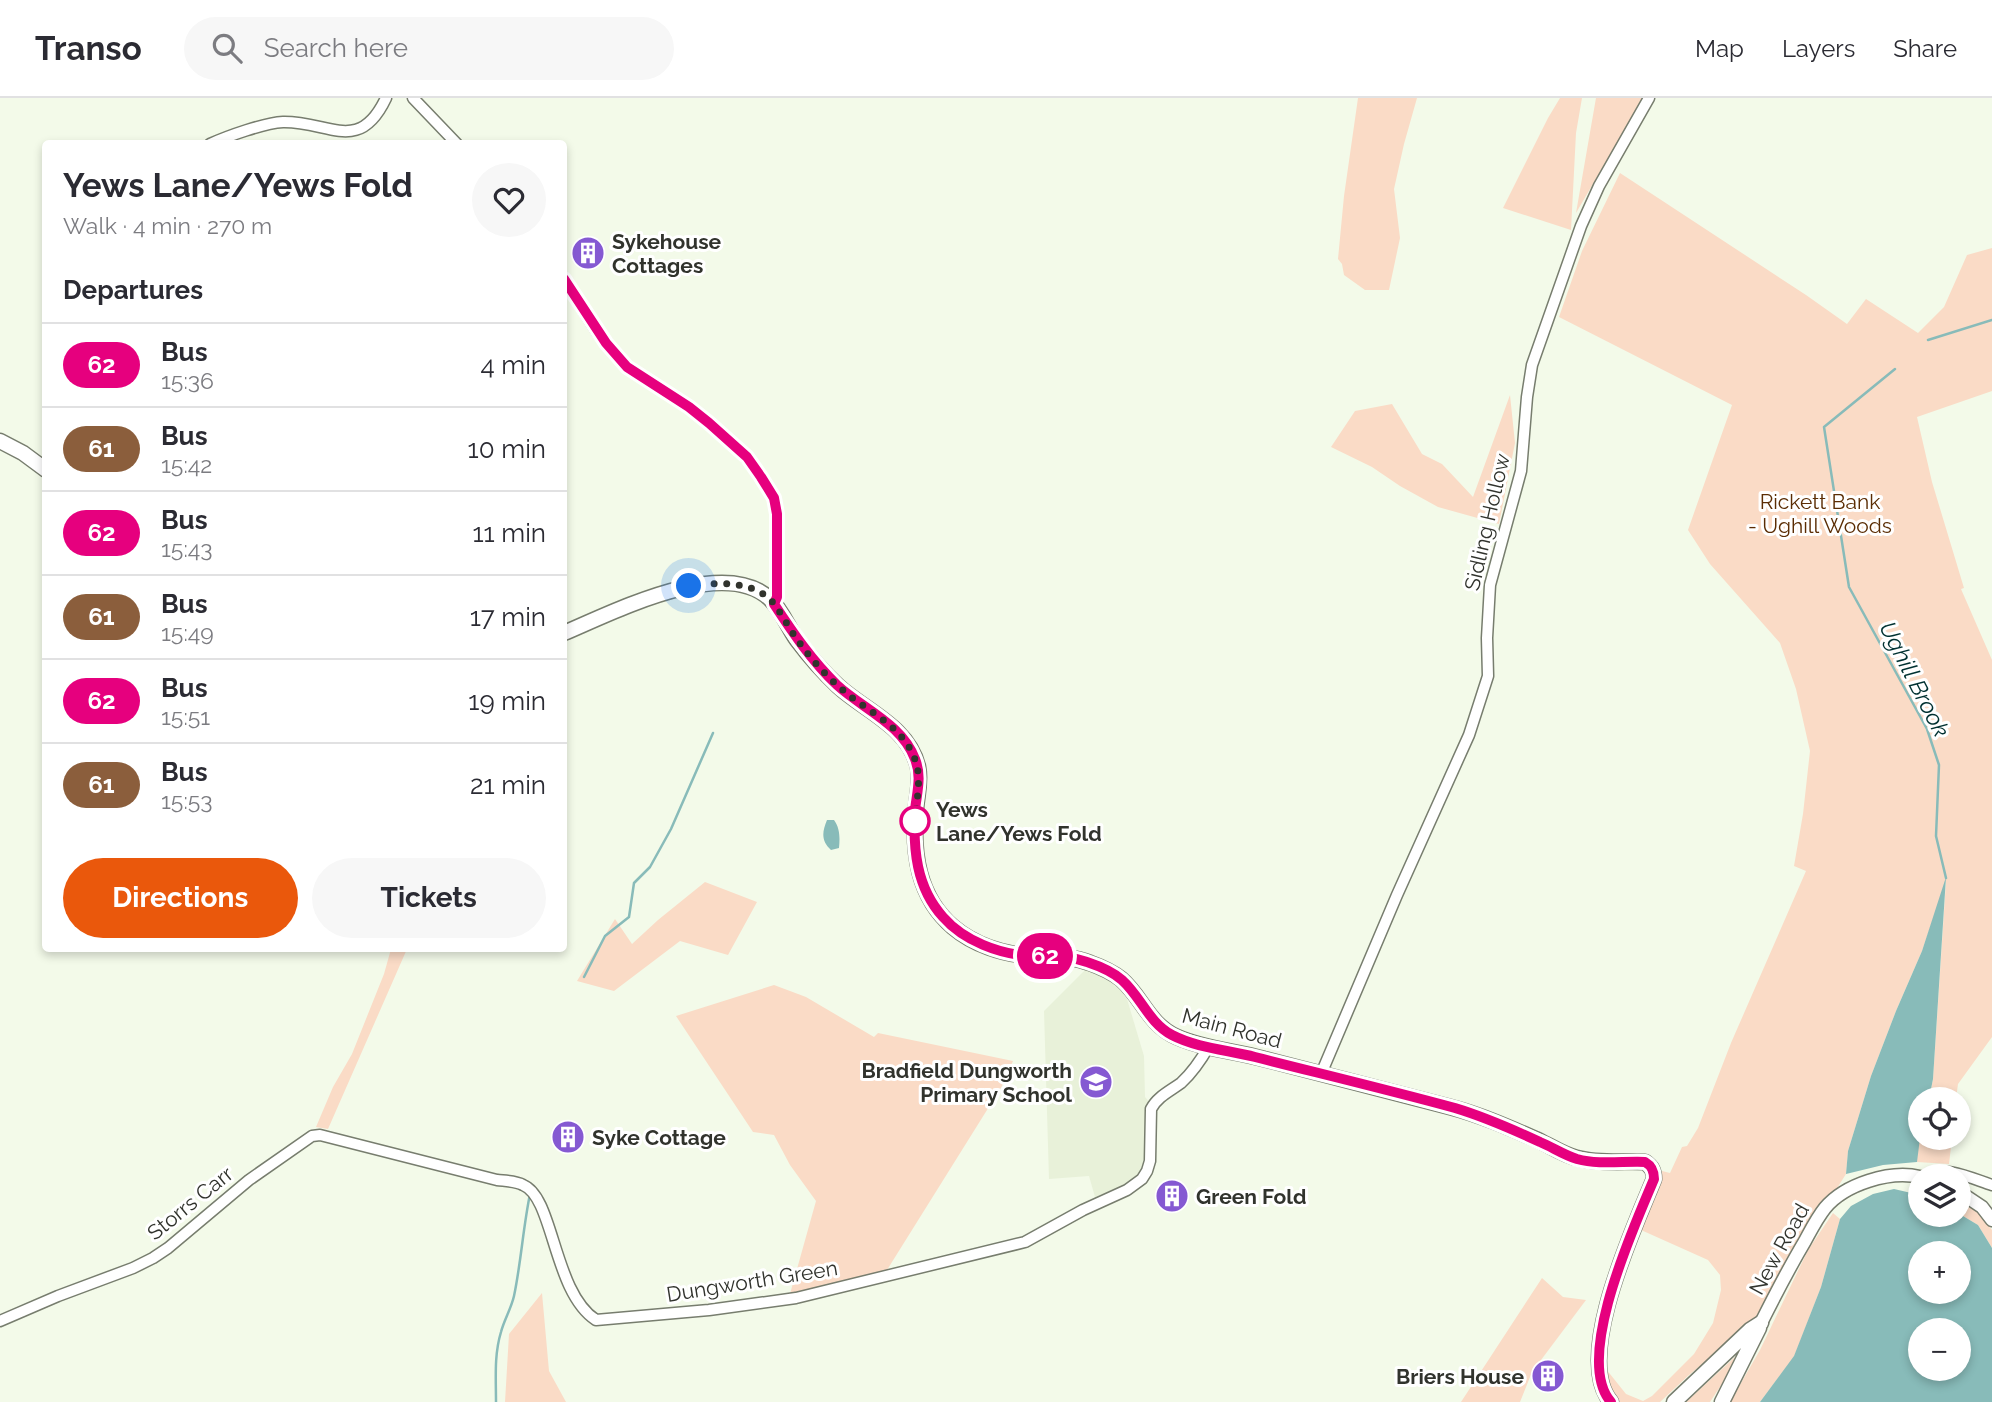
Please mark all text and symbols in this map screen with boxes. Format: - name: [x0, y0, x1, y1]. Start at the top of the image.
- search box: [184, 17, 674, 80]
- text: Transo: [35, 29, 142, 68]
- icon: search: [208, 29, 246, 67]
- text: Search here: [264, 33, 408, 63]
- text: Map: [1695, 34, 1744, 63]
- text: Layers: [1782, 34, 1855, 63]
- text: Share: [1893, 34, 1957, 63]
- button: heart: [472, 163, 546, 237]
- text: Yews Lane/Yews Fold: [63, 166, 413, 205]
- text: Walk · 4 min · 270 m: [63, 212, 272, 239]
- place label: Sykehouse Cottages: [612, 229, 722, 278]
- building icon: Sykehouse Cottages: [569, 234, 607, 272]
- text: Departures: [63, 275, 203, 305]
- text: Bus: [161, 337, 208, 367]
- text: 62: [87, 350, 116, 379]
- text: 4 min: [480, 350, 546, 380]
- text: 15:36: [161, 367, 214, 394]
- text: Bus: [161, 421, 208, 451]
- text: 61: [88, 434, 115, 463]
- text: 10 min: [468, 434, 546, 464]
- text: 15:42: [161, 451, 212, 478]
- street label: Sidling Hollow: [1459, 451, 1515, 593]
- park label: Rickett Bank - Ughill Woods: [1748, 489, 1892, 538]
- text: Bus: [161, 505, 208, 535]
- text: 62: [87, 518, 116, 547]
- text: 11 min: [472, 518, 546, 548]
- text: 15:43: [161, 535, 213, 562]
- your location: [671, 568, 706, 603]
- text: Bus: [161, 589, 208, 619]
- text: 61: [88, 602, 115, 631]
- text: 17 min: [470, 602, 546, 632]
- water label: Ughill Brook: [1874, 617, 1956, 741]
- text: 15:49: [161, 619, 214, 646]
- text: Bus: [161, 673, 208, 703]
- text: 62: [87, 686, 116, 715]
- text: 19 min: [468, 686, 546, 716]
- text: 15:51: [161, 703, 210, 730]
- text: Bus: [161, 757, 208, 787]
- text: 61: [88, 770, 115, 799]
- text: 21 min: [470, 770, 546, 800]
- text: 15:53: [161, 787, 213, 814]
- place label: Yews Lane/Yews Fold: [936, 797, 1102, 846]
- marker: Yews Lane/Yews Fold: [900, 806, 930, 836]
- button: Directions: [63, 858, 298, 938]
- button: Tickets: [312, 858, 546, 938]
- line badge: 62: [1014, 933, 1076, 979]
- text: 62: [1031, 941, 1059, 970]
- street label: Main Road: [1179, 1003, 1285, 1053]
- place label: Bradfield Dungworth Primary School: [861, 1058, 1072, 1107]
- school or university icon: Bradfield Dungworth Primary School: [1077, 1063, 1115, 1101]
- map controls: [1908, 1087, 1971, 1381]
- button: locate: [1908, 1087, 1971, 1150]
- building icon: Syke Cottage: [549, 1118, 587, 1156]
- place label: Syke Cottage: [592, 1125, 726, 1150]
- street label: Storrs Carr: [142, 1161, 238, 1245]
- button: layers: [1908, 1164, 1971, 1227]
- building icon: Green Fold: [1153, 1177, 1191, 1215]
- place label: Green Fold: [1196, 1184, 1306, 1209]
- street label: New Road: [1744, 1199, 1814, 1299]
- button: +: [1908, 1241, 1971, 1304]
- street label: Dungworth Green: [665, 1255, 839, 1307]
- button: −: [1908, 1318, 1971, 1381]
- building icon: Briers House: [1529, 1357, 1567, 1395]
- place label: Briers House: [1396, 1364, 1524, 1389]

